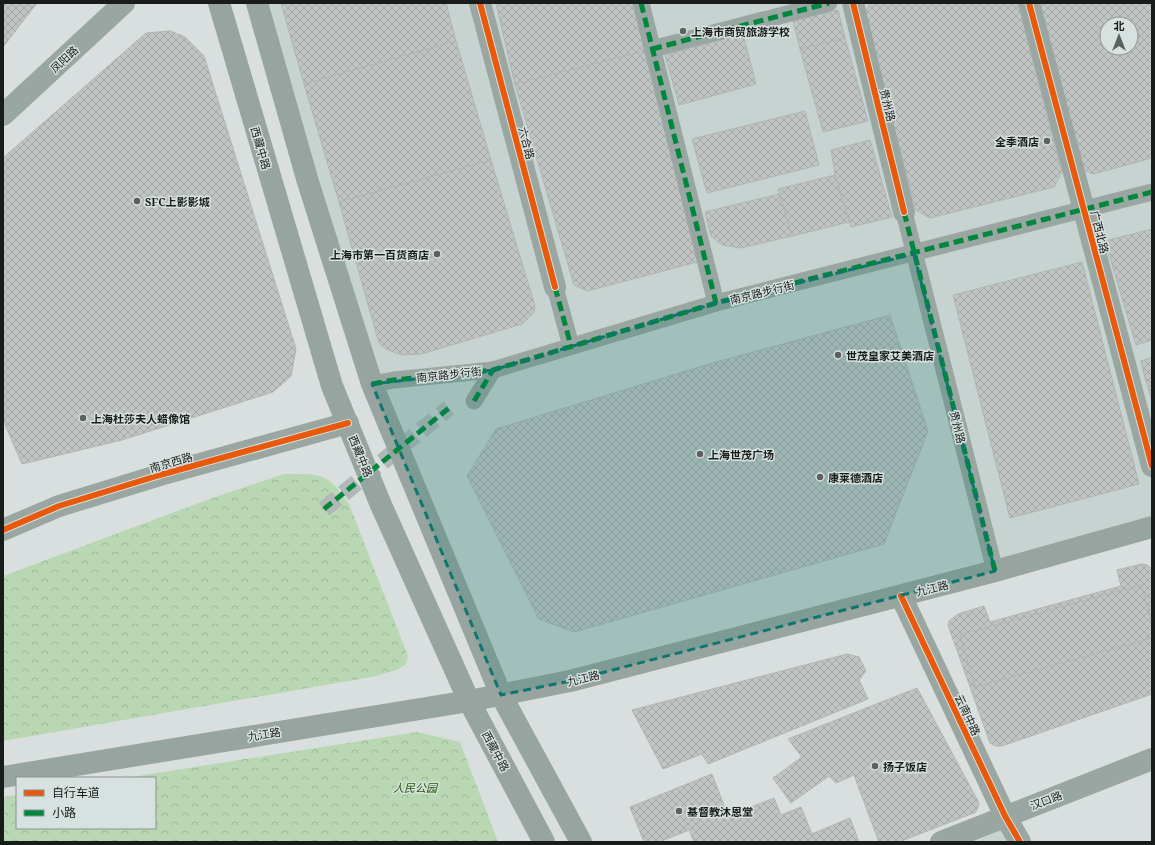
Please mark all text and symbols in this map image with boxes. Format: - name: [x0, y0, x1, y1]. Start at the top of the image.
- north arrow: [1099, 16, 1139, 56]
- text: 北: [1114, 18, 1125, 33]
- place label: 上海市商贸旅游学校: [691, 24, 790, 39]
- marker: 上海市商贸旅游学校: [678, 26, 688, 36]
- street label: 凤阳路: [47, 42, 81, 76]
- street label: 贵州路: [877, 87, 899, 123]
- street label: 西藏中路: [248, 125, 274, 171]
- street label: 六合路: [515, 125, 539, 161]
- place label: 全季酒店: [995, 134, 1039, 149]
- marker: 全季酒店: [1042, 136, 1052, 146]
- place label: SFC上影影城: [145, 194, 211, 209]
- marker: SFC上影影城: [132, 196, 142, 206]
- street label: 广西北路: [1087, 209, 1113, 255]
- place label: 上海市第一百货商店: [330, 247, 429, 262]
- marker: 上海市第一百货商店: [432, 249, 442, 259]
- street label: 南京路步行街: [728, 277, 796, 307]
- place label: 世茂皇家艾美酒店: [846, 348, 934, 363]
- marker: 世茂皇家艾美酒店: [833, 350, 843, 360]
- street label: 南京路步行街: [415, 363, 483, 385]
- street label: 贵州路: [947, 409, 969, 445]
- place label: 上海杜莎夫人蜡像馆: [91, 411, 190, 426]
- marker: 上海杜莎夫人蜡像馆: [78, 413, 88, 423]
- street label: 西藏中路: [346, 433, 376, 479]
- place label: 上海世茂广场: [708, 447, 774, 462]
- street label: 南京西路: [148, 449, 194, 475]
- marker: 上海世茂广场: [695, 449, 705, 459]
- place label: 康莱德酒店: [828, 470, 883, 485]
- marker: 康莱德酒店: [815, 472, 825, 482]
- street label: 九江路: [914, 577, 950, 599]
- street label: 九江路: [565, 667, 601, 689]
- street label: 云南中路: [952, 692, 984, 738]
- street label: 九江路: [247, 724, 281, 744]
- street label: 西藏中路: [479, 728, 513, 774]
- place label: 扬子饭店: [883, 759, 927, 774]
- marker: 扬子饭店: [870, 761, 880, 771]
- legend: [16, 777, 156, 829]
- park label: 人民公园: [393, 780, 439, 795]
- text: 自行车道: [52, 784, 100, 801]
- street label: 汉口路: [1028, 787, 1064, 813]
- text: 小路: [52, 804, 76, 821]
- place label: 基督教沐恩堂: [687, 804, 753, 819]
- marker: 基督教沐恩堂: [674, 806, 684, 816]

